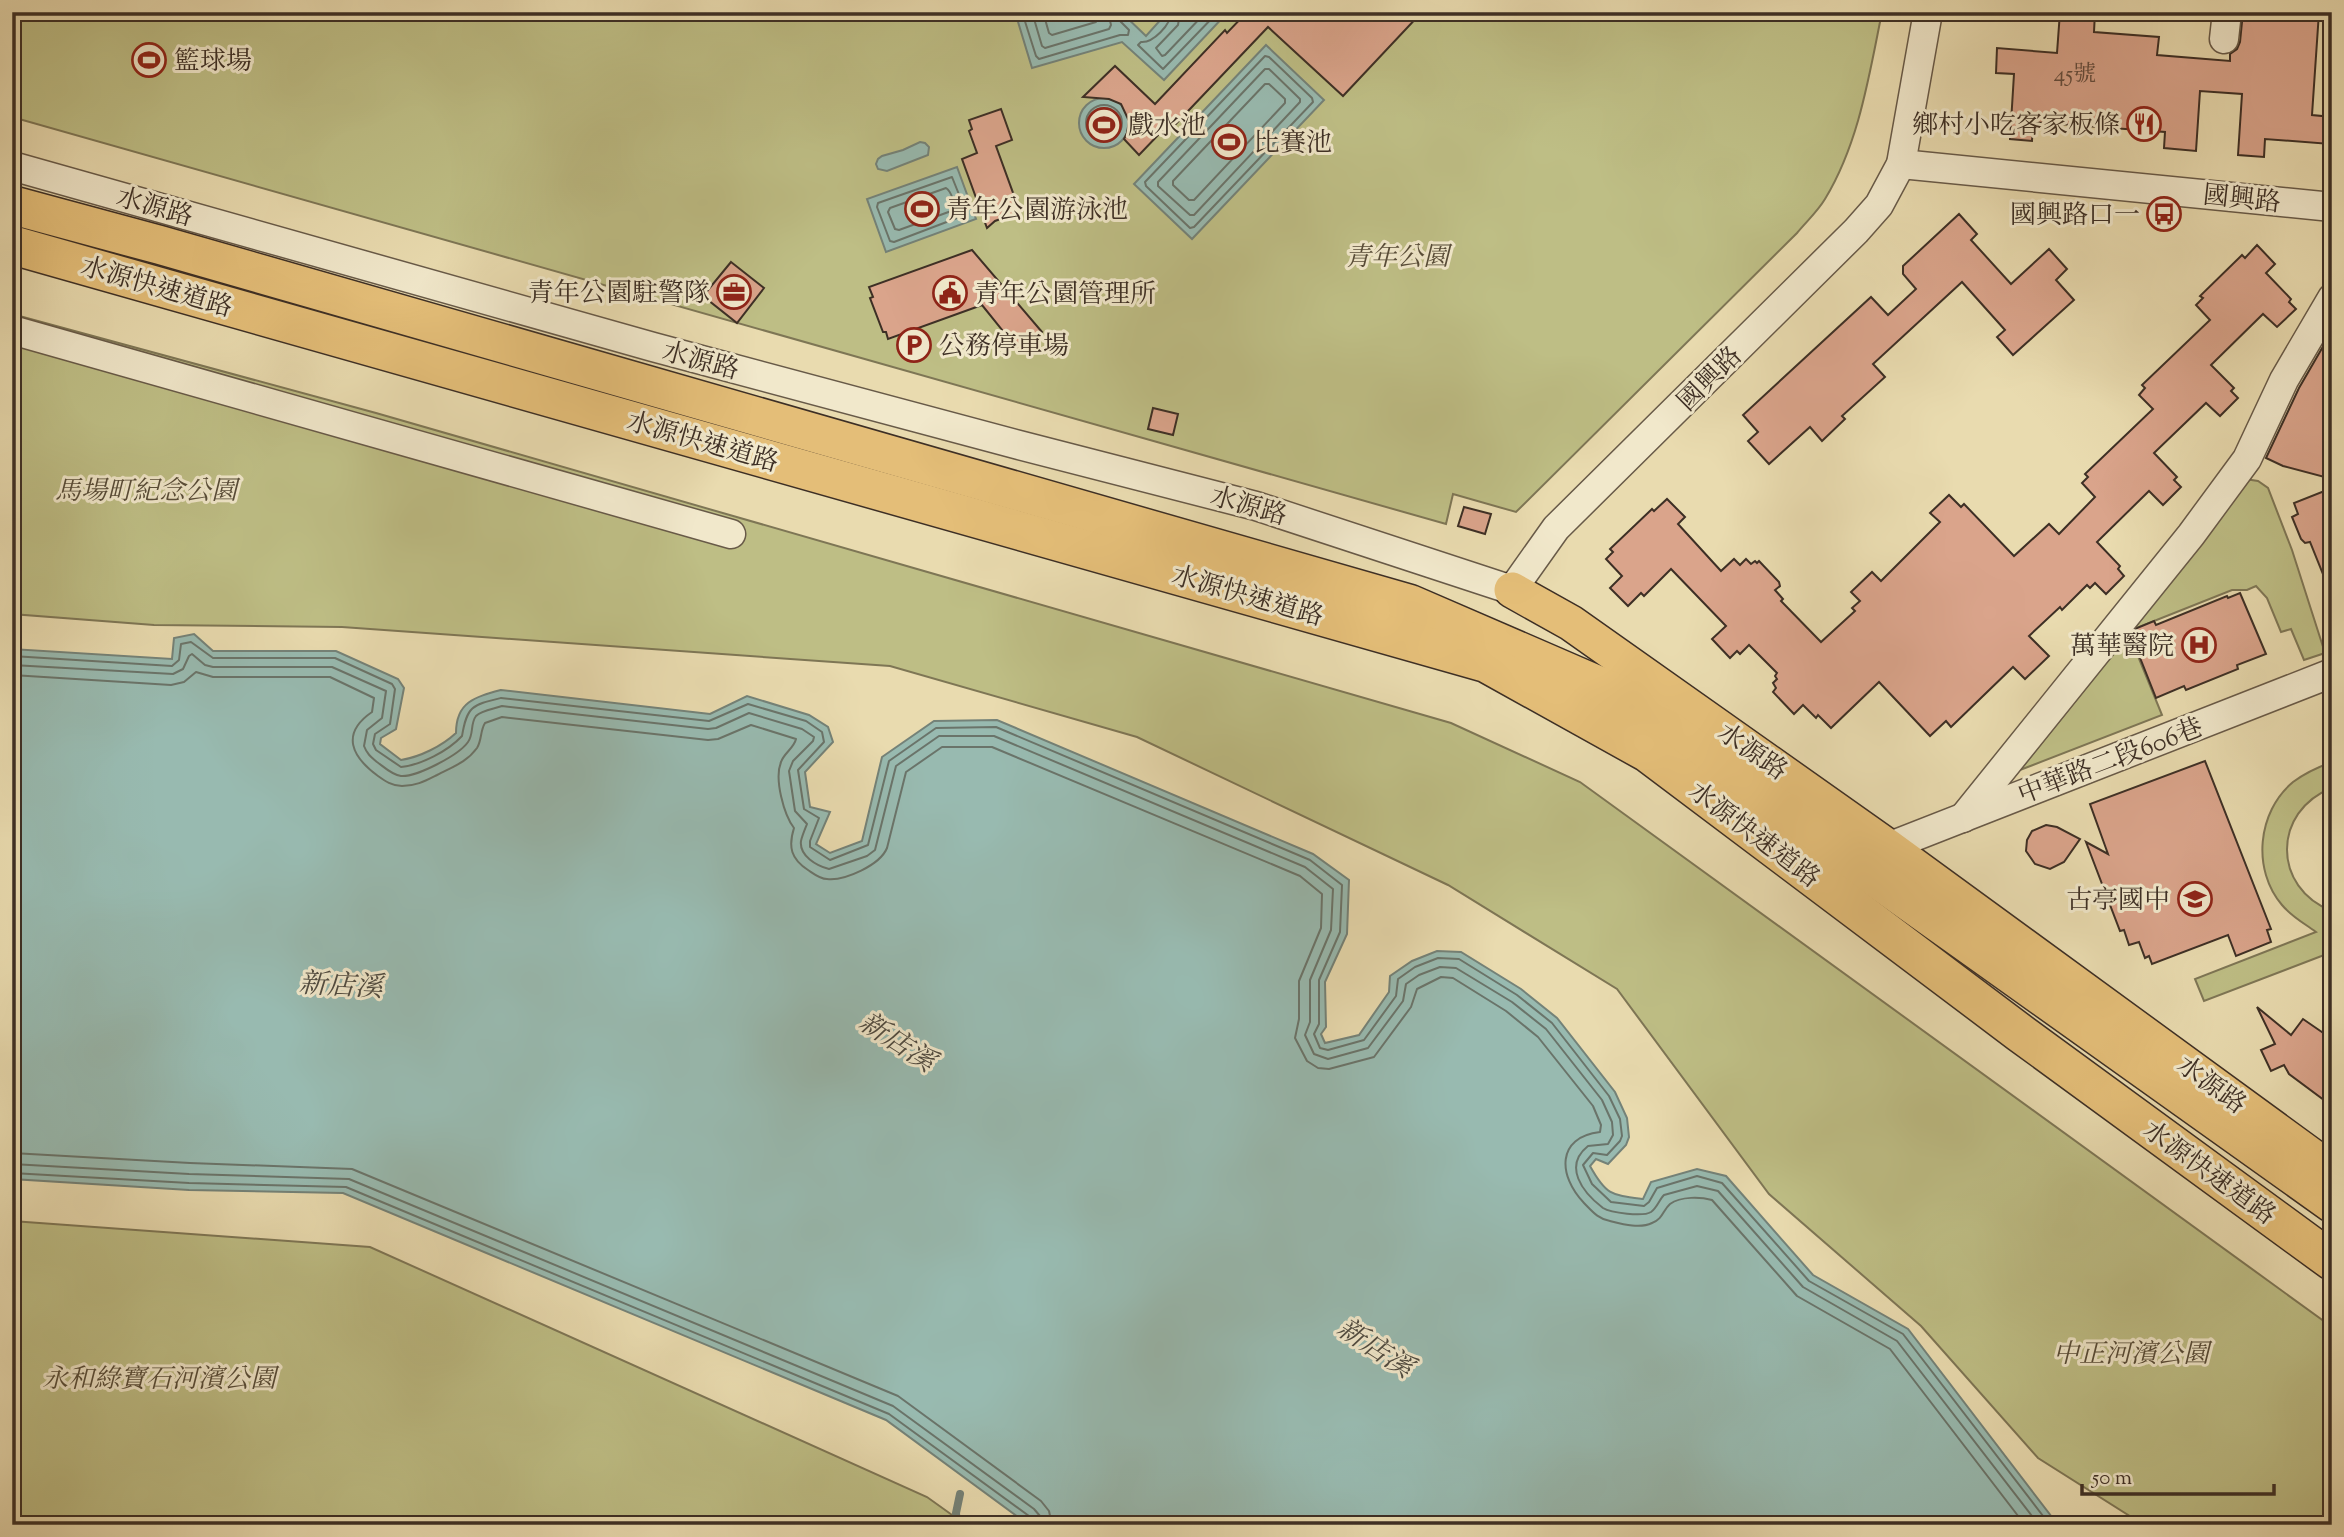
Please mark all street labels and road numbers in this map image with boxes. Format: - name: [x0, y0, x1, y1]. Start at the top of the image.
- street label: 國興路: [2201, 178, 2282, 223]
- street label: 水源路: [112, 180, 197, 237]
- street label: 水源快速道路: [76, 249, 236, 328]
- street label: 水源路: [658, 334, 743, 390]
- street label: 國興路: [1670, 339, 1751, 420]
- street label: 水源快速道路: [622, 404, 782, 483]
- street label: 水源路: [1206, 479, 1291, 536]
- street label: 水源快速道路: [1167, 558, 1327, 637]
- street label: 中華路二段606巷: [2013, 710, 2209, 815]
- street label: 水源路: [1709, 716, 1794, 791]
- street label: 水源快速道路: [1680, 774, 1827, 898]
- street label: 水源路: [2168, 1048, 2253, 1124]
- street label: 水源快速道路: [2135, 1113, 2283, 1235]

